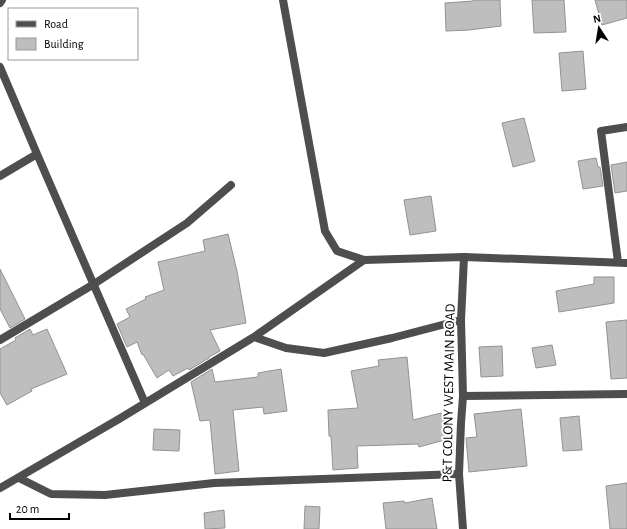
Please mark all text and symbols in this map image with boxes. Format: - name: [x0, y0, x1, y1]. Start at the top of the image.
- legend: [8, 8, 138, 60]
- north arrow: [579, 8, 619, 48]
- text: N: [592, 13, 602, 25]
- text: Road: [44, 18, 68, 30]
- text: Building: [44, 38, 84, 50]
- street label: P&T COLONY WEST MAIN ROAD: [440, 303, 458, 483]
- scale bar: [10, 495, 69, 521]
- text: 20 m: [16, 503, 39, 515]

